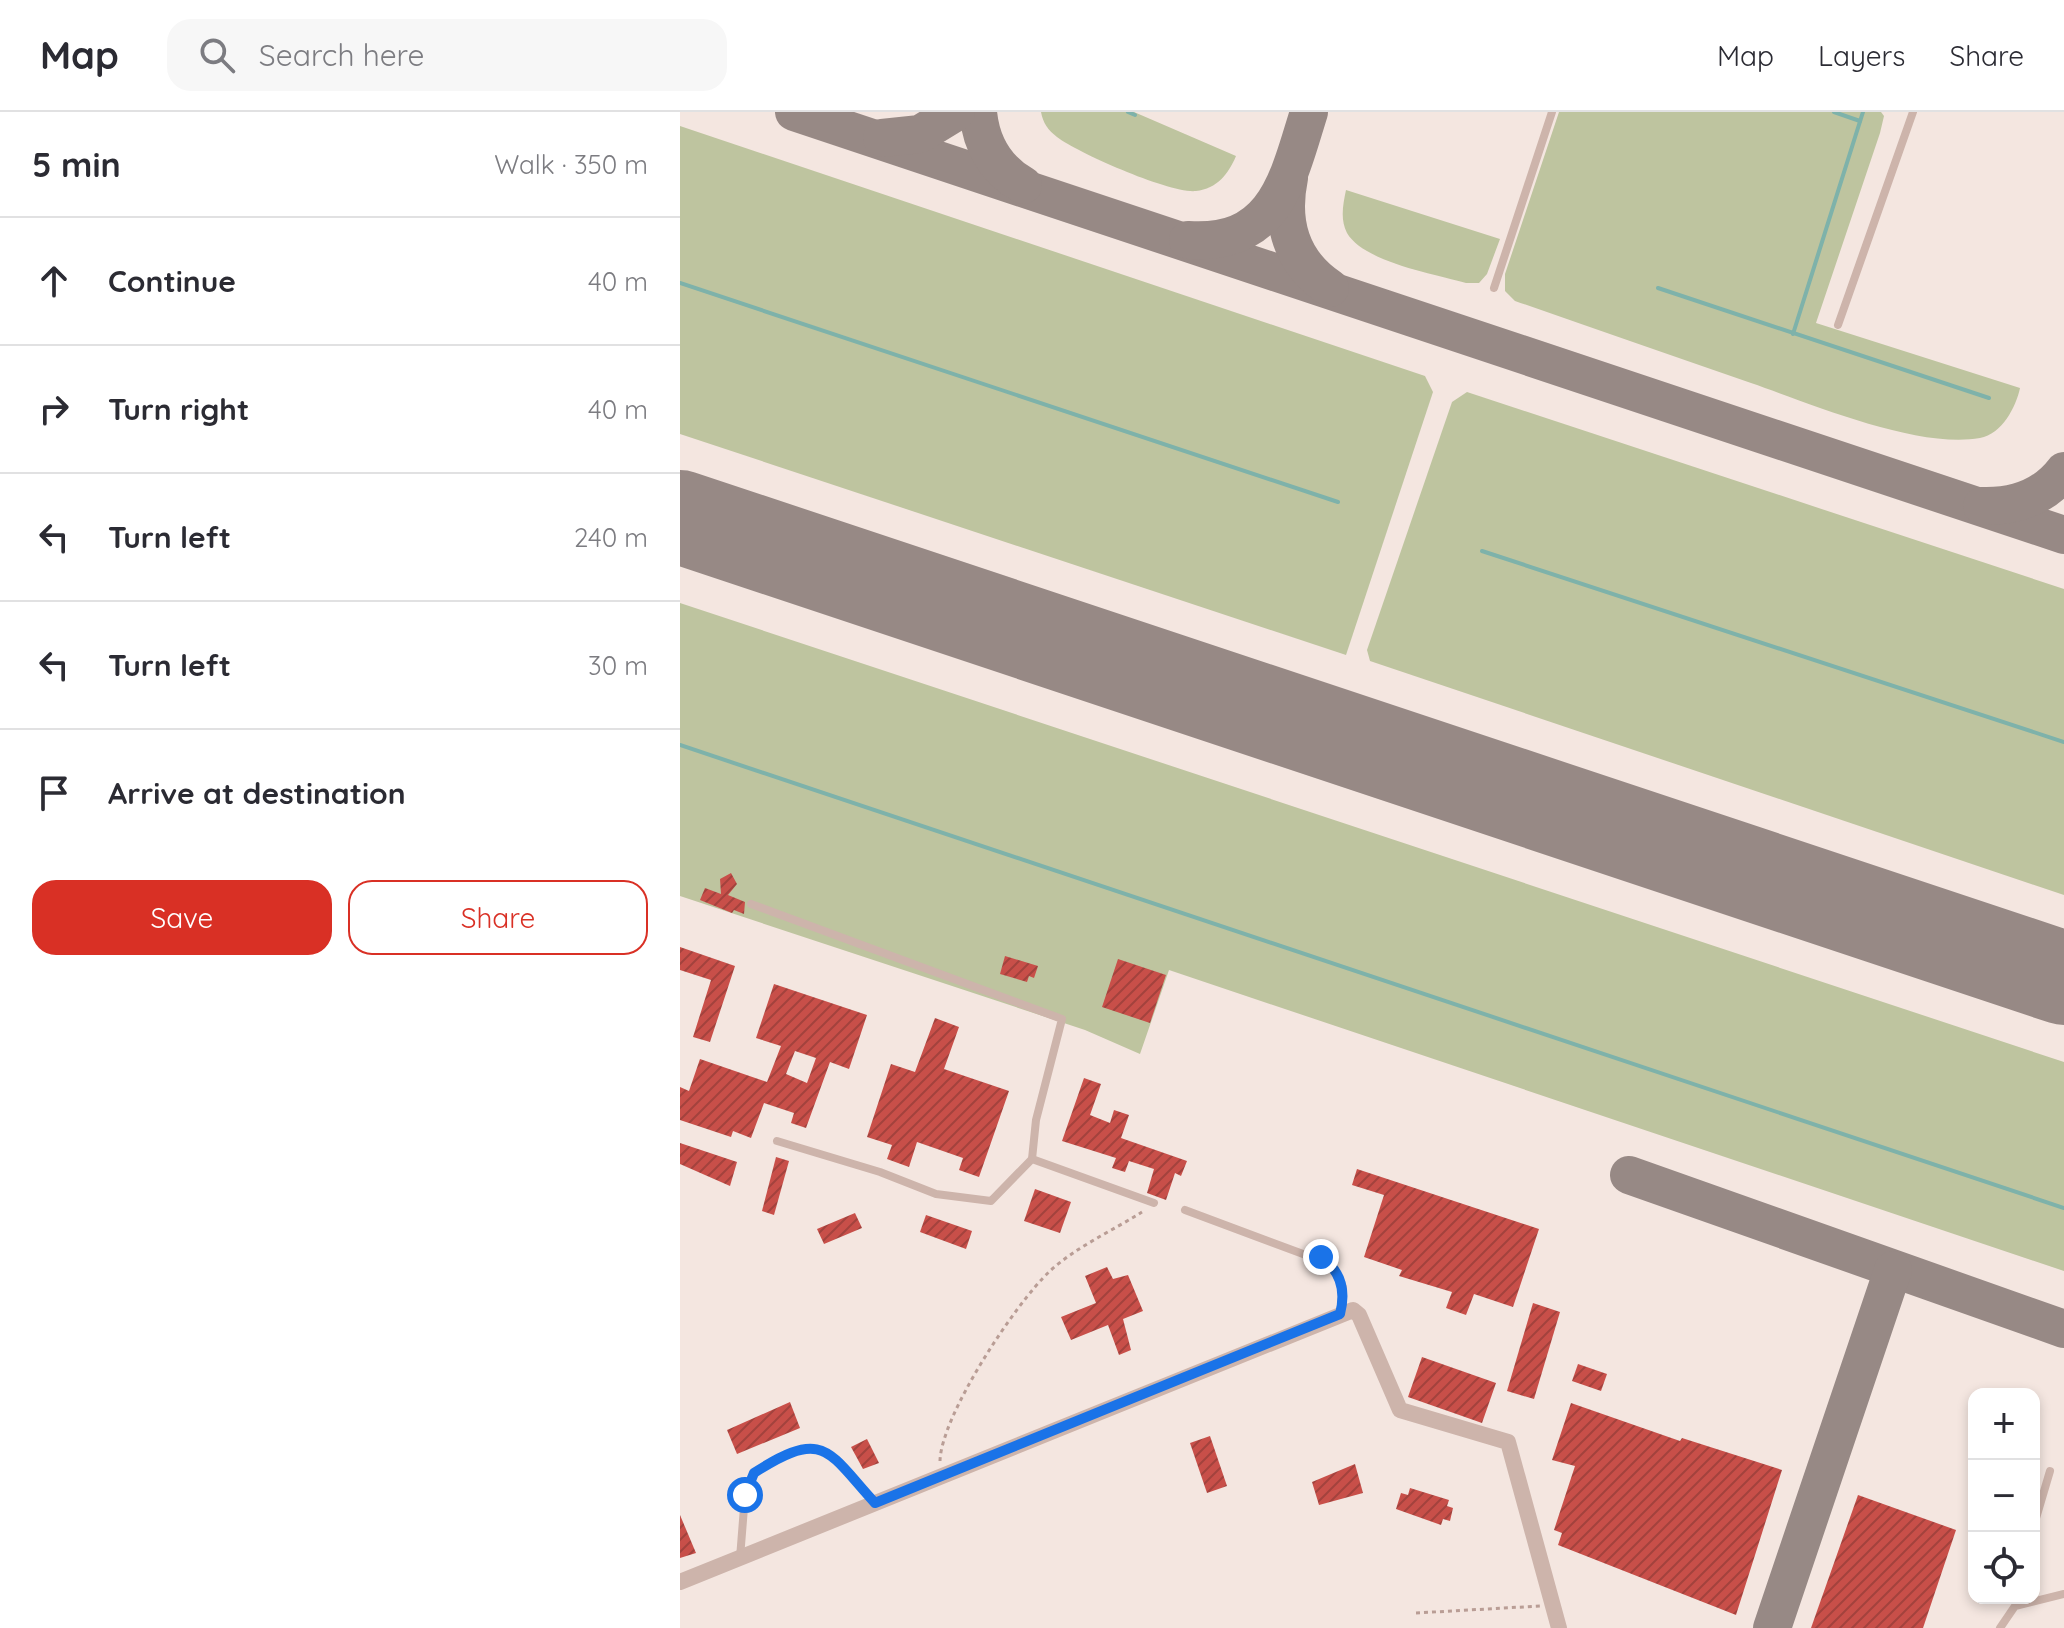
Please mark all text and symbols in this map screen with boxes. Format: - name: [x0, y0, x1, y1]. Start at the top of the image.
- search box: [167, 19, 727, 91]
- text: Map: [40, 31, 119, 79]
- icon: search: [195, 33, 239, 77]
- text: Search here: [259, 36, 424, 74]
- text: Map: [1717, 38, 1774, 73]
- text: Layers: [1818, 38, 1905, 73]
- text: Share: [1949, 38, 2024, 73]
- text: 5 min: [32, 143, 121, 186]
- text: Walk · 350 m: [494, 148, 648, 181]
- icon: ahead: [32, 259, 76, 303]
- text: Continue: [108, 262, 236, 300]
- text: 40 m: [588, 265, 648, 298]
- icon: right: [32, 387, 76, 431]
- text: Turn right: [108, 390, 249, 428]
- text: 40 m: [588, 393, 648, 426]
- icon: left: [32, 515, 76, 559]
- text: Turn left: [108, 518, 231, 556]
- text: 240 m: [574, 521, 648, 554]
- icon: left: [32, 643, 76, 687]
- text: Turn left: [108, 646, 231, 684]
- text: 30 m: [588, 649, 648, 682]
- icon: arrive: [32, 771, 76, 815]
- text: Arrive at destination: [108, 774, 406, 812]
- button: Save: [32, 880, 332, 955]
- button: Share: [348, 880, 648, 955]
- route end: [1303, 1239, 1339, 1275]
- map controls: [1968, 1388, 2040, 1604]
- button: +: [1968, 1388, 2040, 1460]
- button: −: [1968, 1460, 2040, 1532]
- route start: [727, 1477, 763, 1513]
- button: locate: [1968, 1532, 2040, 1604]

